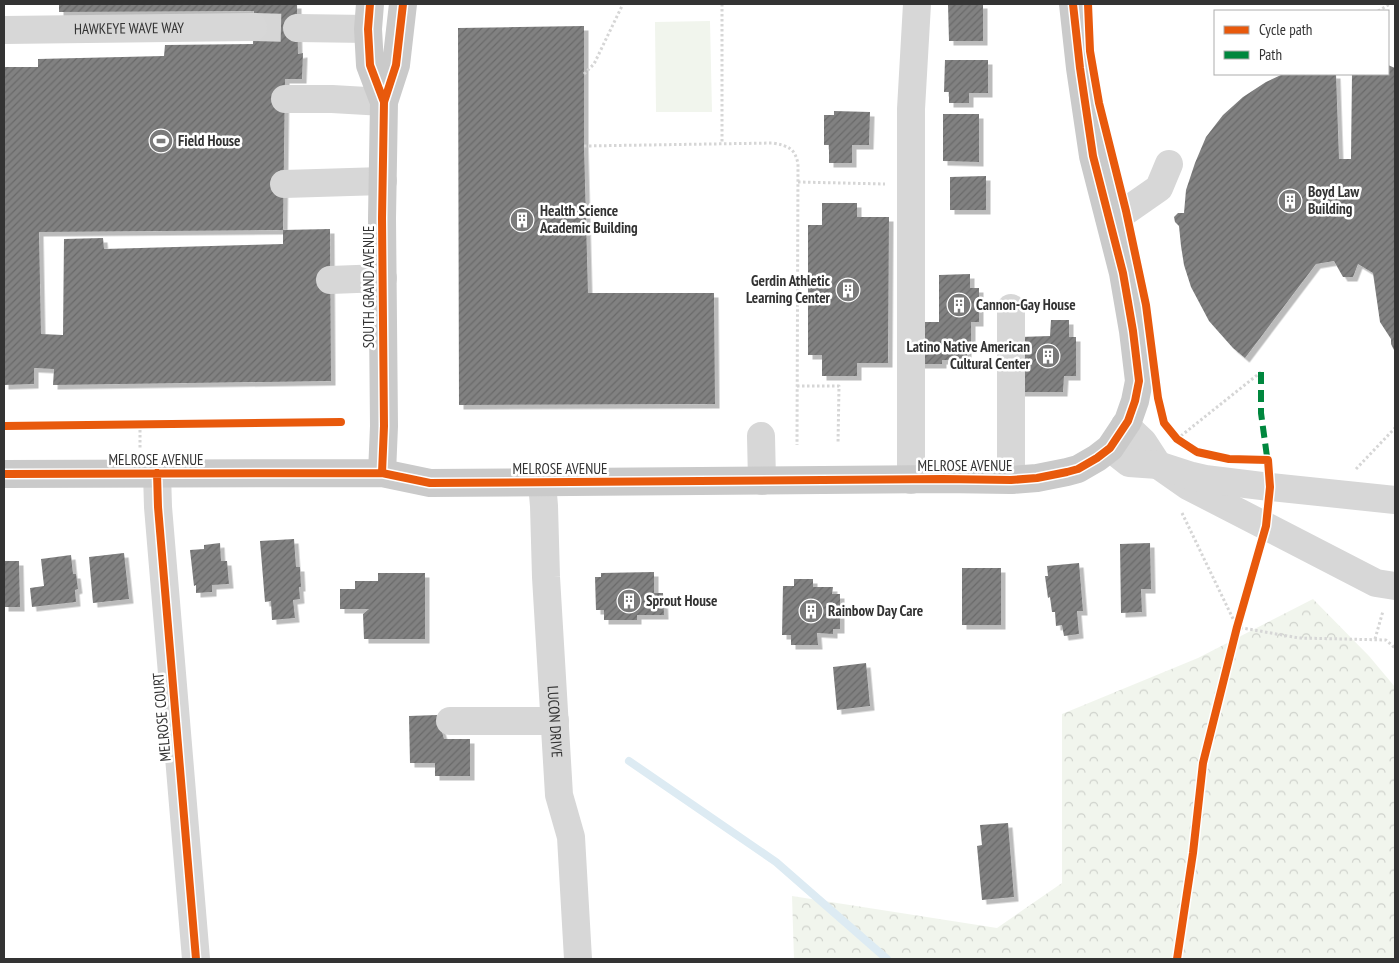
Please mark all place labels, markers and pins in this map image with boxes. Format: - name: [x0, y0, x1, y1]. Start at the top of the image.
- sports icon: Field House: [148, 128, 174, 154]
- place label: Field House: [178, 131, 241, 150]
- place label: Boyd Law Building: [1308, 182, 1360, 218]
- building icon: Boyd Law Building: [1277, 188, 1303, 214]
- place label: Health Science Academic Building: [539, 201, 638, 237]
- building icon: Health Science Academic Building: [509, 207, 535, 233]
- place label: Gerdin Athletic Learning Center: [746, 271, 831, 307]
- building icon: Gerdin Athletic Learning Center: [835, 277, 861, 303]
- building icon: Cannon-Gay House: [946, 292, 972, 318]
- place label: Cannon-Gay House: [976, 295, 1076, 314]
- place label: Latino Native American Cultural Center: [906, 337, 1031, 373]
- building icon: Latino Native American Cultural Center: [1035, 343, 1061, 369]
- building icon: Sprout House: [616, 588, 642, 614]
- place label: Sprout House: [646, 591, 718, 610]
- building icon: Rainbow Day Care: [798, 598, 824, 624]
- place label: Rainbow Day Care: [828, 601, 923, 620]

